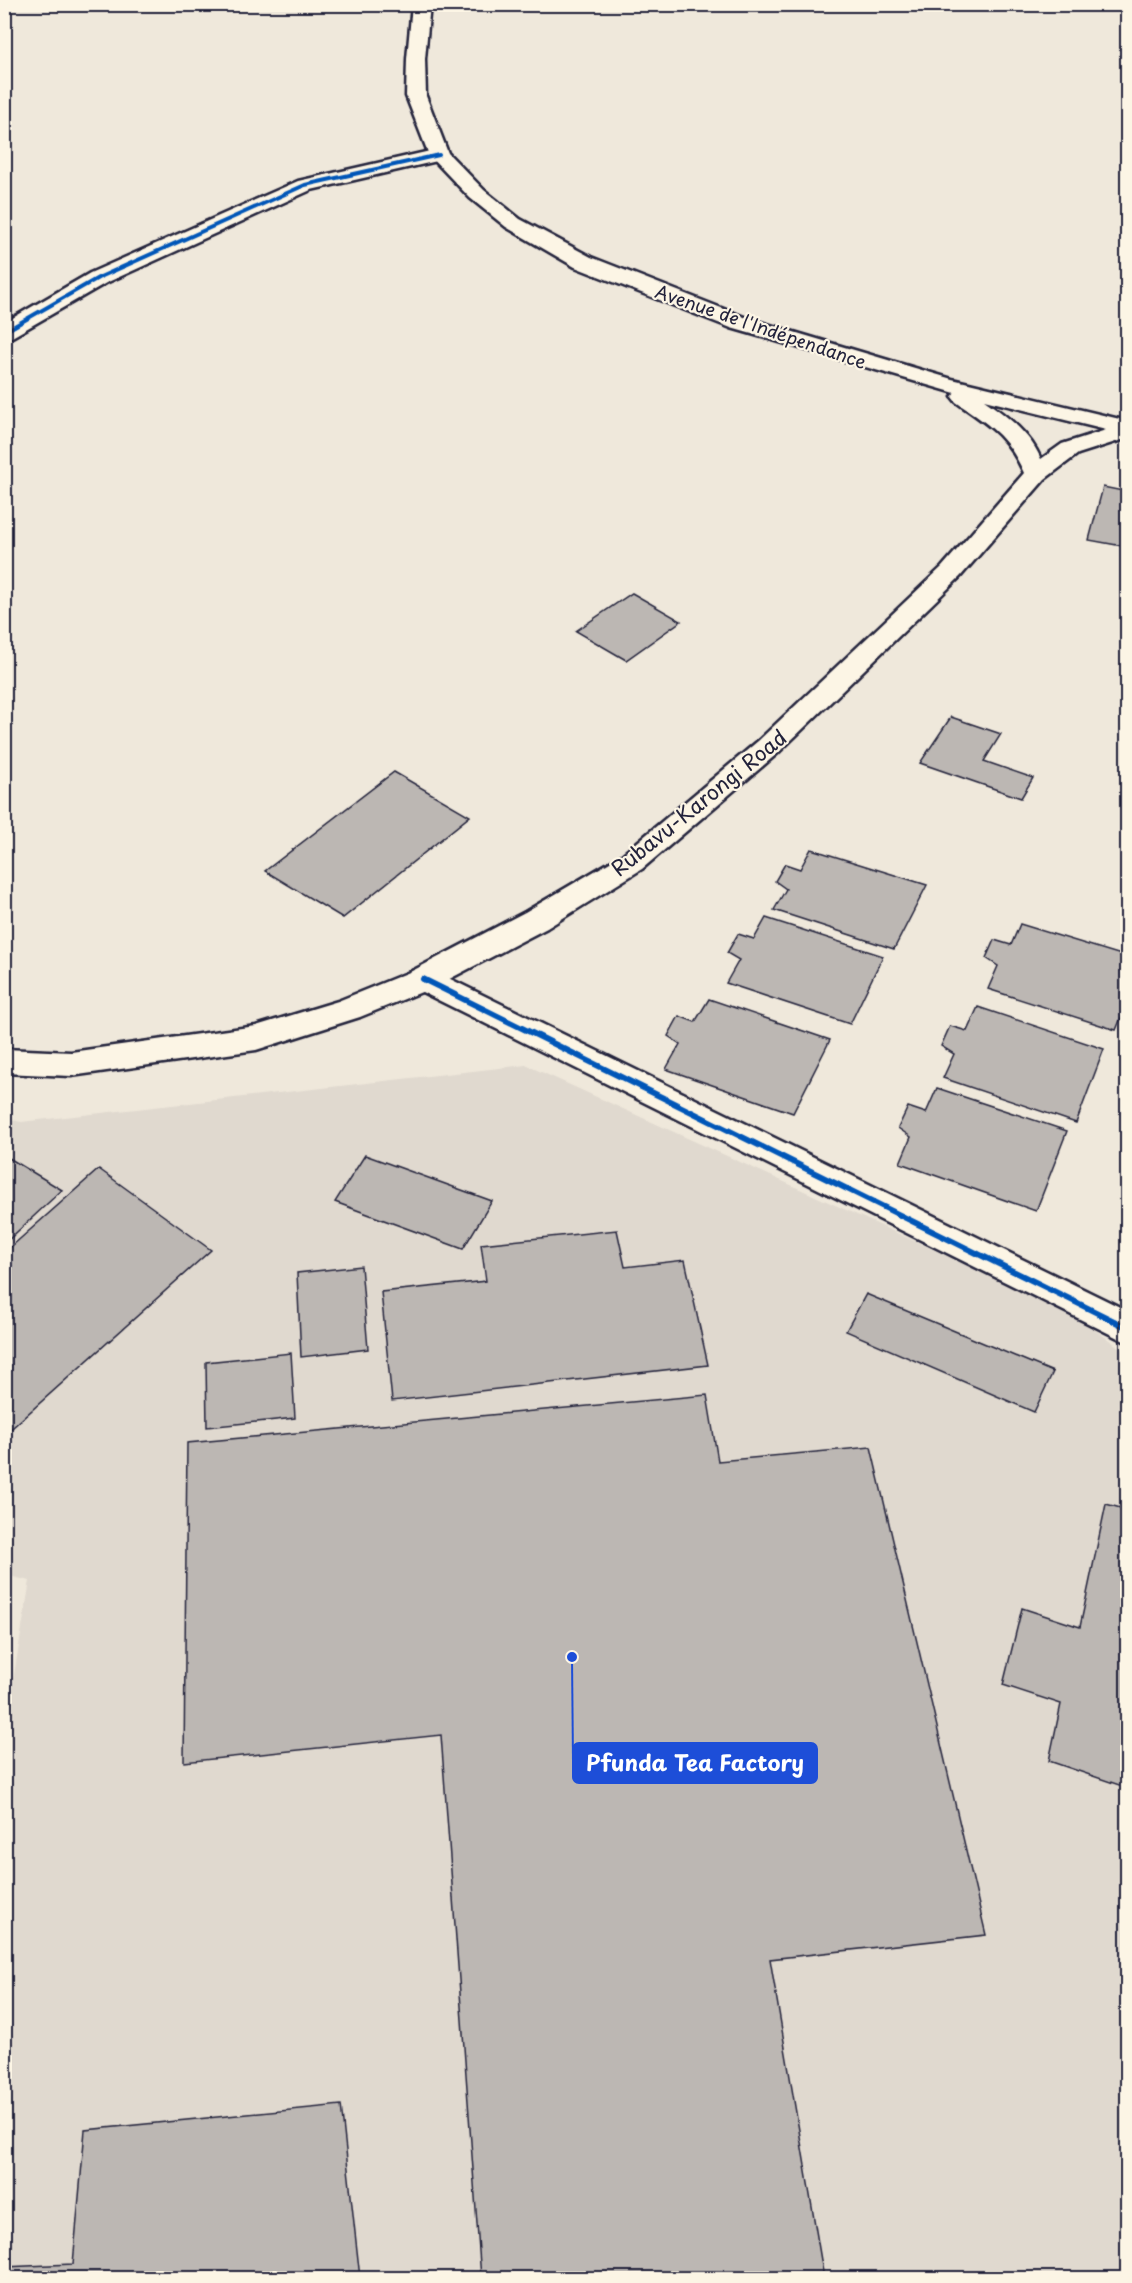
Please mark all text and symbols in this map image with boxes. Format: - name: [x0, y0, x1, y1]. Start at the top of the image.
- street label: Avenue de l'Indépendance: [652, 277, 870, 375]
- street label: Rubavu-Karongi Road: [603, 721, 793, 883]
- callout: Pfunda Tea Factory: [573, 1743, 817, 1783]
- text: Pfunda Tea Factory: [586, 1745, 804, 1778]

